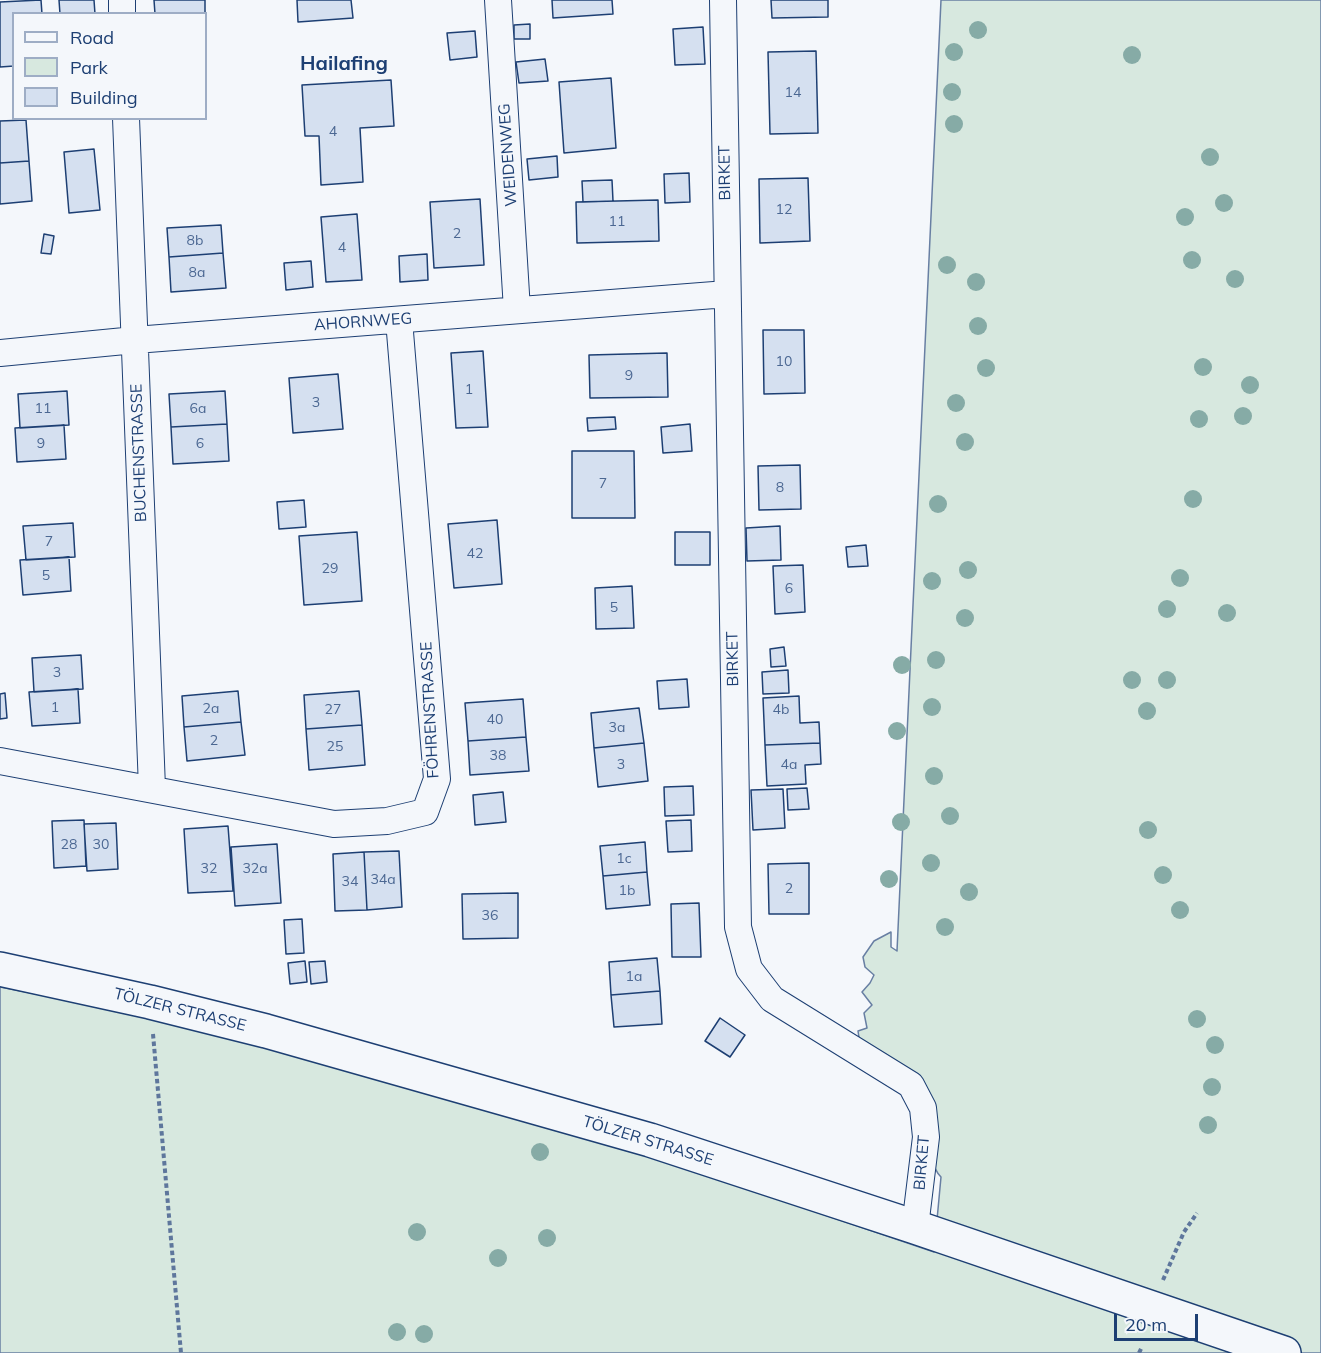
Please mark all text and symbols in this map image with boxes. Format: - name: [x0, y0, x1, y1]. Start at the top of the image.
- legend: [12, 12, 207, 120]
- text: Road: [70, 26, 114, 49]
- district label: Hailafing: [300, 52, 388, 76]
- text: Park: [70, 56, 108, 79]
- house number: 14: [785, 85, 801, 101]
- text: Building: [70, 86, 138, 109]
- street label: WEIDENWEG: [495, 103, 521, 207]
- house number: 4: [329, 124, 337, 140]
- street label: BIRKET: [715, 145, 735, 201]
- house number: 12: [776, 202, 792, 218]
- house number: 11: [609, 214, 625, 230]
- house number: 2: [453, 226, 461, 242]
- house number: 8b: [187, 233, 203, 249]
- house number: 4: [338, 240, 346, 256]
- house number: 8a: [189, 265, 205, 281]
- street label: AHORNWEG: [313, 309, 413, 335]
- house number: 10: [776, 354, 792, 370]
- house number: 9: [625, 368, 633, 384]
- house number: 1: [465, 382, 473, 398]
- street label: BUCHENSTRASSE: [127, 384, 151, 522]
- house number: 3: [312, 395, 320, 411]
- house number: 11: [35, 401, 51, 417]
- house number: 6a: [190, 401, 206, 417]
- house number: 9: [37, 436, 45, 452]
- house number: 6: [196, 436, 204, 452]
- house number: 7: [599, 476, 607, 492]
- house number: 8: [776, 480, 784, 496]
- house number: 7: [45, 534, 53, 550]
- house number: 42: [467, 546, 483, 562]
- house number: 29: [322, 561, 338, 577]
- house number: 5: [42, 568, 50, 584]
- house number: 6: [785, 581, 793, 597]
- house number: 5: [610, 600, 618, 616]
- street label: BIRKET: [723, 631, 743, 687]
- street label: FÖHRENSTRASSE: [417, 641, 443, 779]
- house number: 3: [53, 665, 61, 681]
- house number: 1: [51, 700, 59, 716]
- house number: 2a: [203, 701, 219, 717]
- house number: 27: [325, 702, 341, 718]
- house number: 4b: [773, 702, 789, 718]
- house number: 40: [487, 712, 503, 728]
- house number: 3a: [609, 720, 625, 736]
- house number: 2: [210, 733, 218, 749]
- house number: 25: [327, 739, 343, 755]
- house number: 38: [490, 748, 506, 764]
- house number: 3: [617, 757, 625, 773]
- house number: 4a: [781, 757, 797, 773]
- house number: 28: [61, 837, 77, 853]
- house number: 30: [93, 837, 109, 853]
- house number: 1c: [616, 851, 632, 867]
- house number: 32: [201, 861, 217, 877]
- house number: 32a: [242, 861, 268, 877]
- house number: 34a: [370, 872, 396, 888]
- house number: 34: [342, 874, 358, 890]
- house number: 2: [785, 881, 793, 897]
- house number: 1b: [619, 883, 635, 899]
- house number: 36: [482, 908, 498, 924]
- house number: 1a: [626, 969, 642, 985]
- street label: TÖLZER STRASSE: [112, 984, 248, 1036]
- street label: TÖLZER STRASSE: [580, 1112, 716, 1170]
- street label: BIRKET: [910, 1135, 934, 1191]
- scale bar: [1117, 1302, 1201, 1340]
- text: 20 m: [1125, 1313, 1167, 1336]

